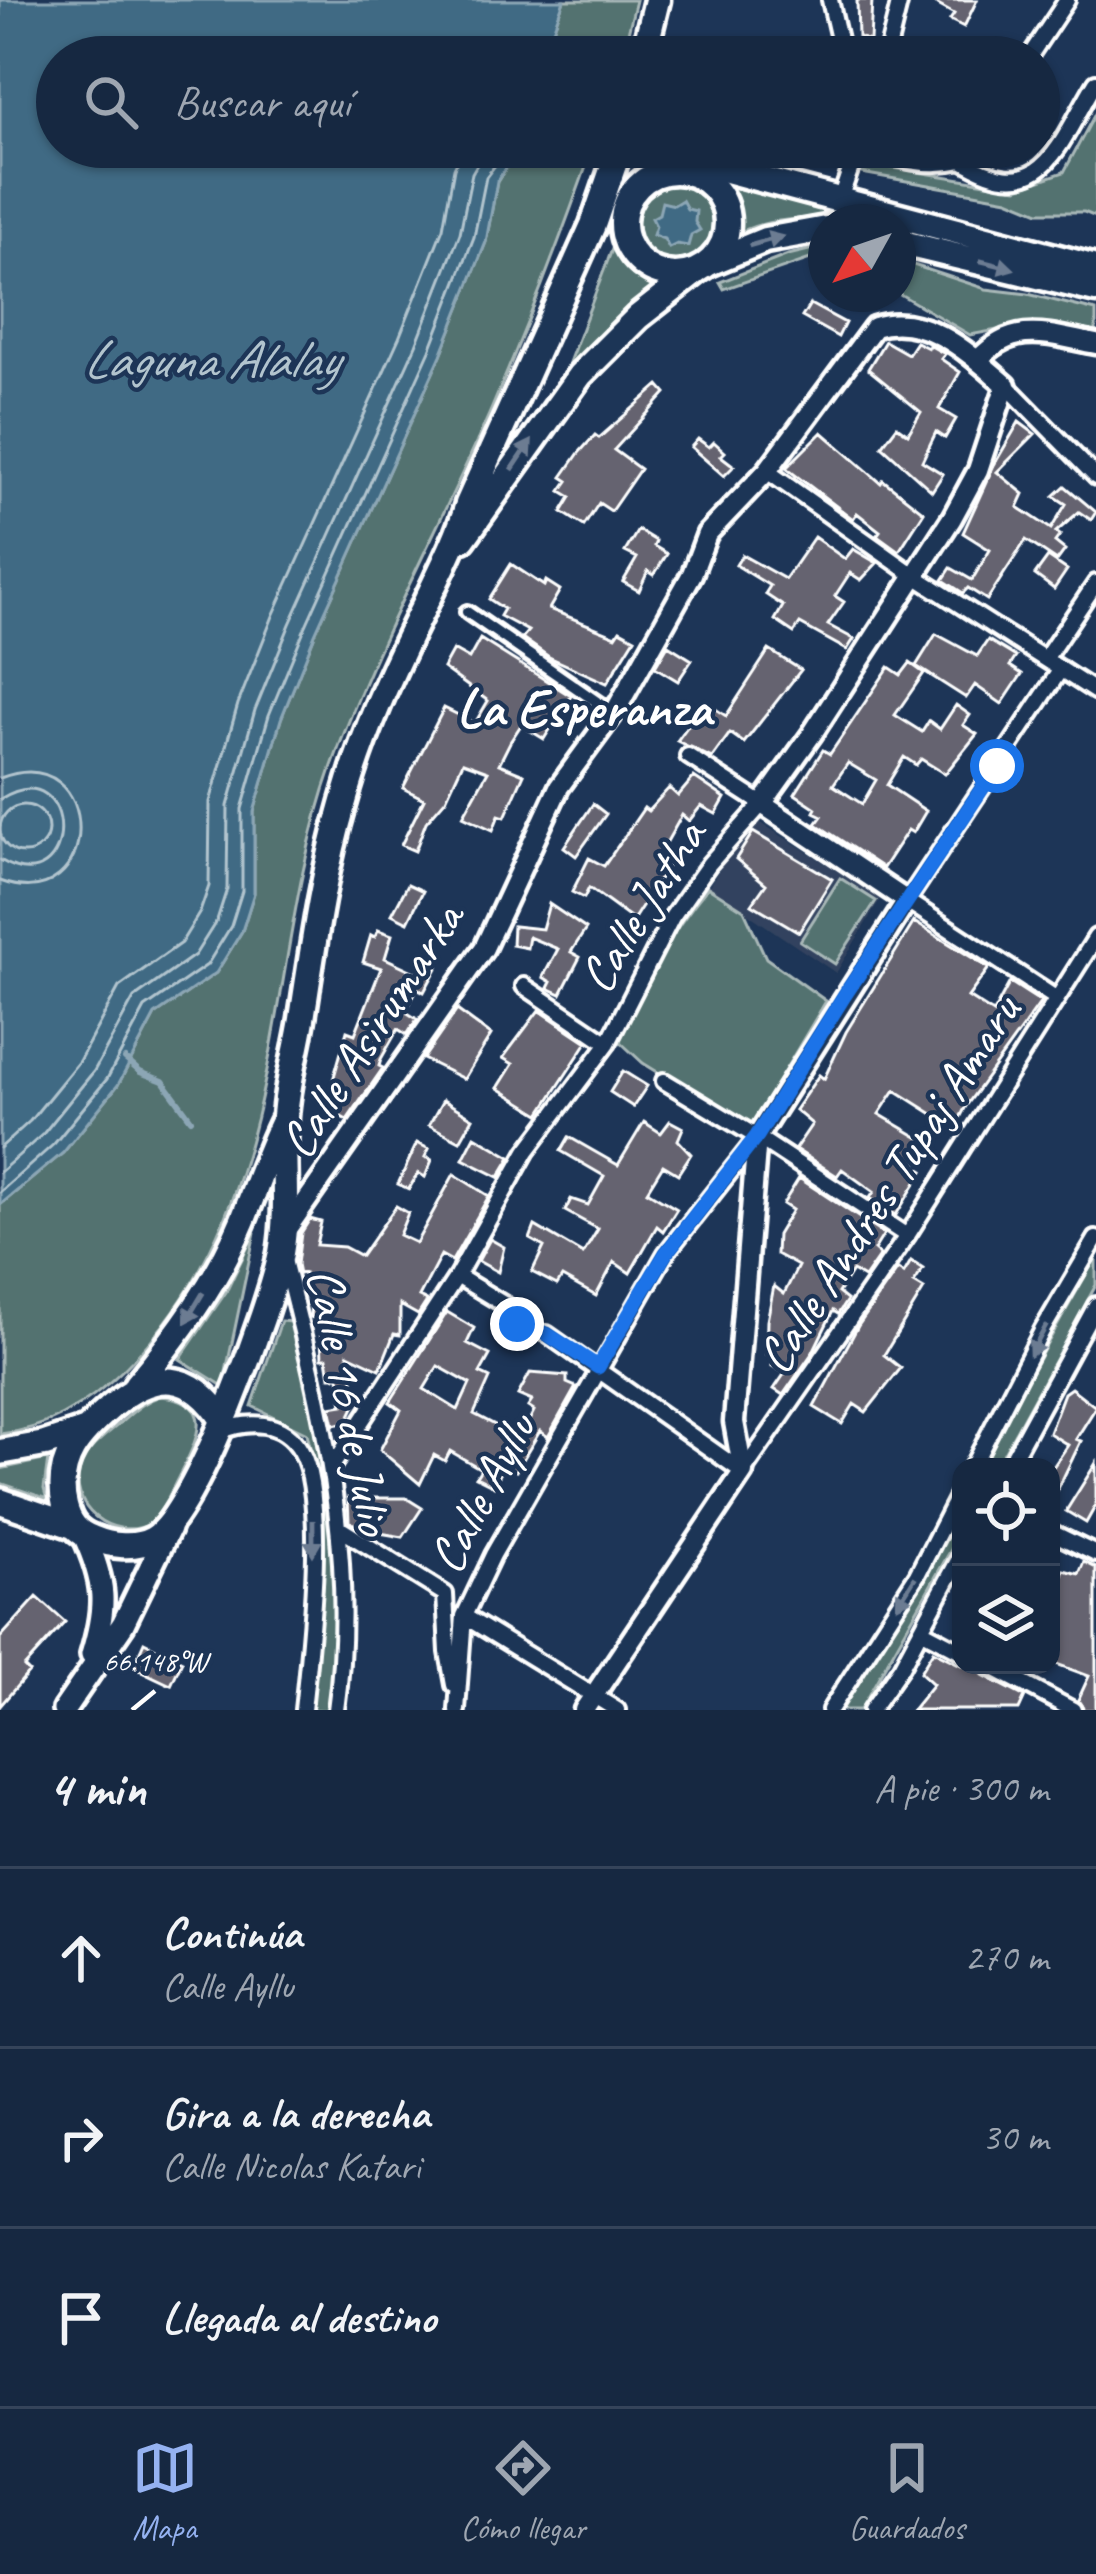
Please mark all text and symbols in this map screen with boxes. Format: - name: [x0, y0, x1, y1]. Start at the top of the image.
- search box: [36, 36, 1060, 168]
- icon: search: [78, 69, 144, 135]
- text: Buscar aquí: [174, 74, 350, 131]
- north arrow: [808, 204, 916, 312]
- one-way arrow: [748, 231, 785, 249]
- one-way arrow: [979, 256, 1016, 275]
- water label: Laguna Alalay: [83, 325, 346, 393]
- one-way arrow: [511, 438, 533, 471]
- district label: La Esperanza: [457, 674, 715, 742]
- route start: [970, 739, 1024, 793]
- street label: Calle Jatha: [564, 805, 722, 1004]
- street label: Calle Asirumarka: [265, 887, 480, 1170]
- street label: Calle Andres Tupaj Amaru: [742, 980, 1036, 1385]
- street label: Calle 16 de Julio: [293, 1262, 408, 1543]
- one-way arrow: [184, 1291, 205, 1325]
- route end: [490, 1297, 544, 1351]
- one-way arrow: [1028, 1323, 1048, 1358]
- street label: Calle Ayllu: [413, 1399, 552, 1584]
- map controls: [952, 1458, 1060, 1674]
- button: locate: [952, 1458, 1060, 1566]
- one-way arrow: [303, 1520, 323, 1558]
- button: layers: [952, 1566, 1060, 1674]
- one-way arrow: [895, 1576, 917, 1608]
- text: 66.148°W: [103, 1642, 212, 1680]
- text: 4 min: [48, 1756, 146, 1820]
- text: A pie · 300 m: [874, 1764, 1048, 1813]
- text: Continúa: [162, 1905, 302, 1962]
- icon: ahead: [48, 1925, 114, 1991]
- text: 270 m: [964, 1933, 1048, 1982]
- text: Calle Ayllu: [162, 1962, 293, 2011]
- text: Gira a la derecha: [162, 2085, 429, 2142]
- icon: right: [48, 2105, 114, 2171]
- text: 30 m: [982, 2113, 1048, 2162]
- text: Calle Nicolas Katari: [162, 2142, 421, 2191]
- icon: arrive: [48, 2285, 114, 2351]
- text: Llegada al destino: [162, 2289, 436, 2346]
- tab: Mapa: [132, 2435, 198, 2549]
- tab: Cómo llegar: [461, 2435, 586, 2549]
- tab: Guardados: [849, 2435, 964, 2549]

